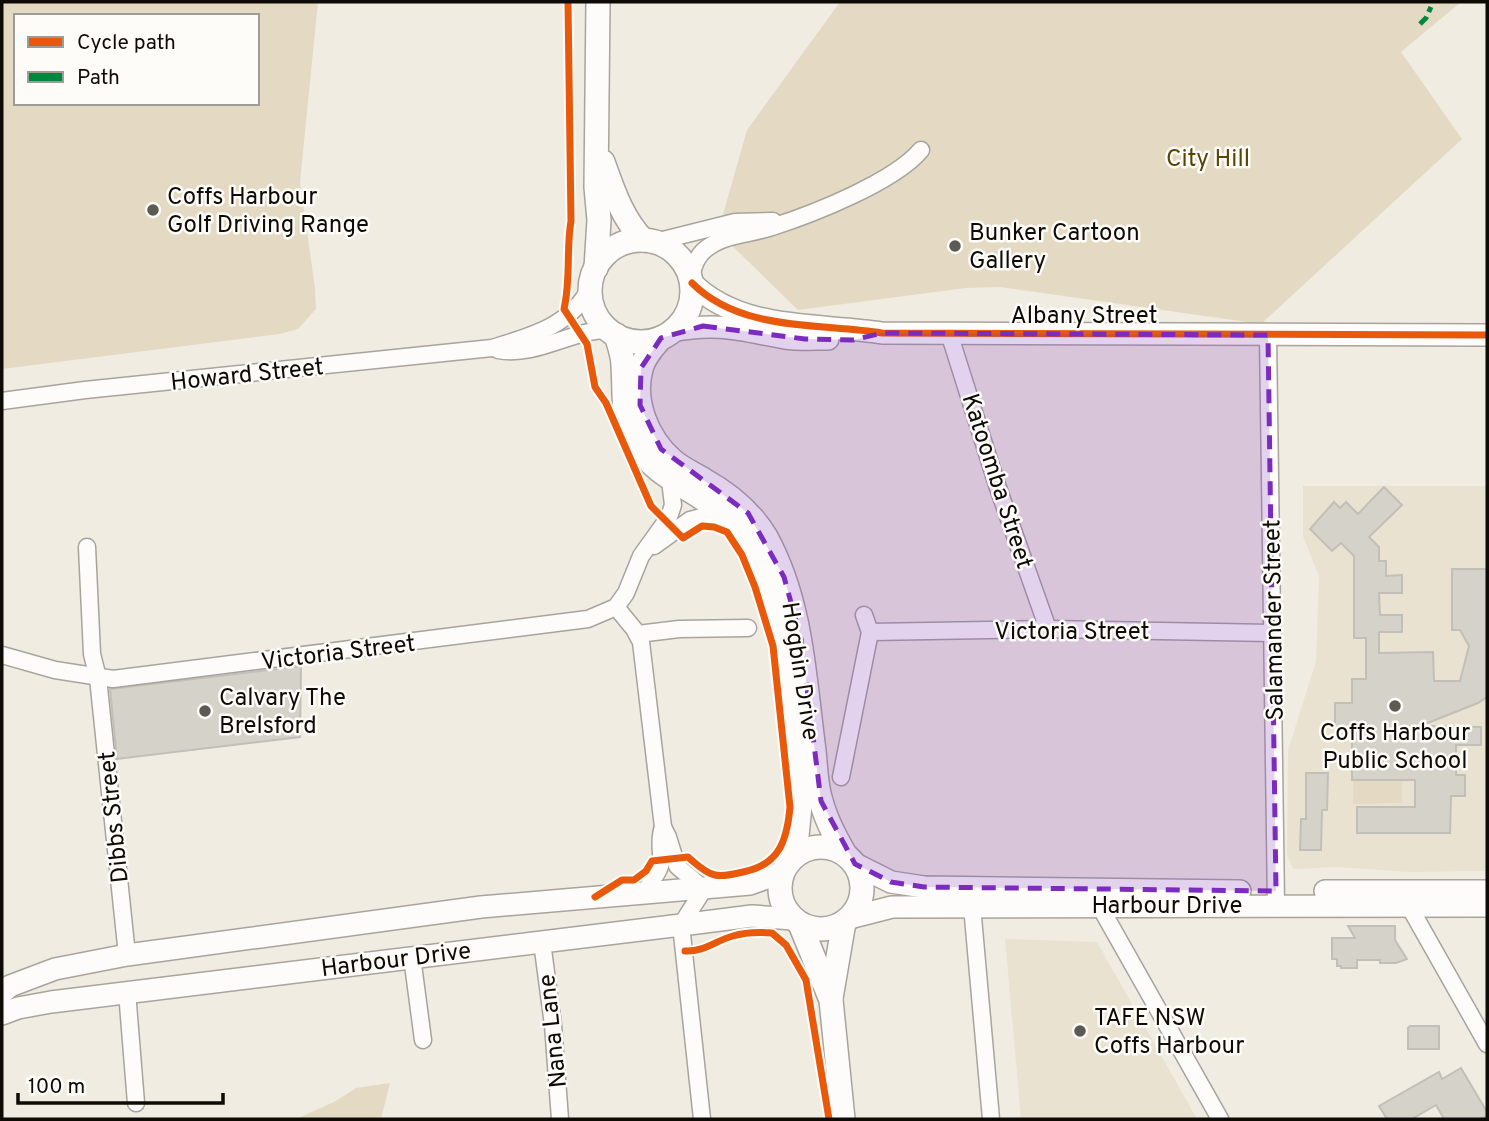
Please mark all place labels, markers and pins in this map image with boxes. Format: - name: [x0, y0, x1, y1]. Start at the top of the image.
- place label: Coffs Harbour Golf Driving Range: [167, 183, 369, 241]
- marker: Coffs Harbour Golf Driving Range: [145, 202, 161, 218]
- place label: Bunker Cartoon Gallery: [969, 219, 1140, 277]
- marker: Bunker Cartoon Gallery: [947, 238, 963, 254]
- place label: Calvary The Brelsford: [219, 684, 346, 742]
- marker: Coffs Harbour Public School: [1387, 698, 1403, 714]
- marker: Calvary The Brelsford: [197, 703, 213, 719]
- place label: Coffs Harbour Public School: [1320, 719, 1470, 777]
- place label: TAFE NSW Coffs Harbour: [1094, 1004, 1245, 1062]
- marker: TAFE NSW Coffs Harbour: [1072, 1023, 1088, 1039]

